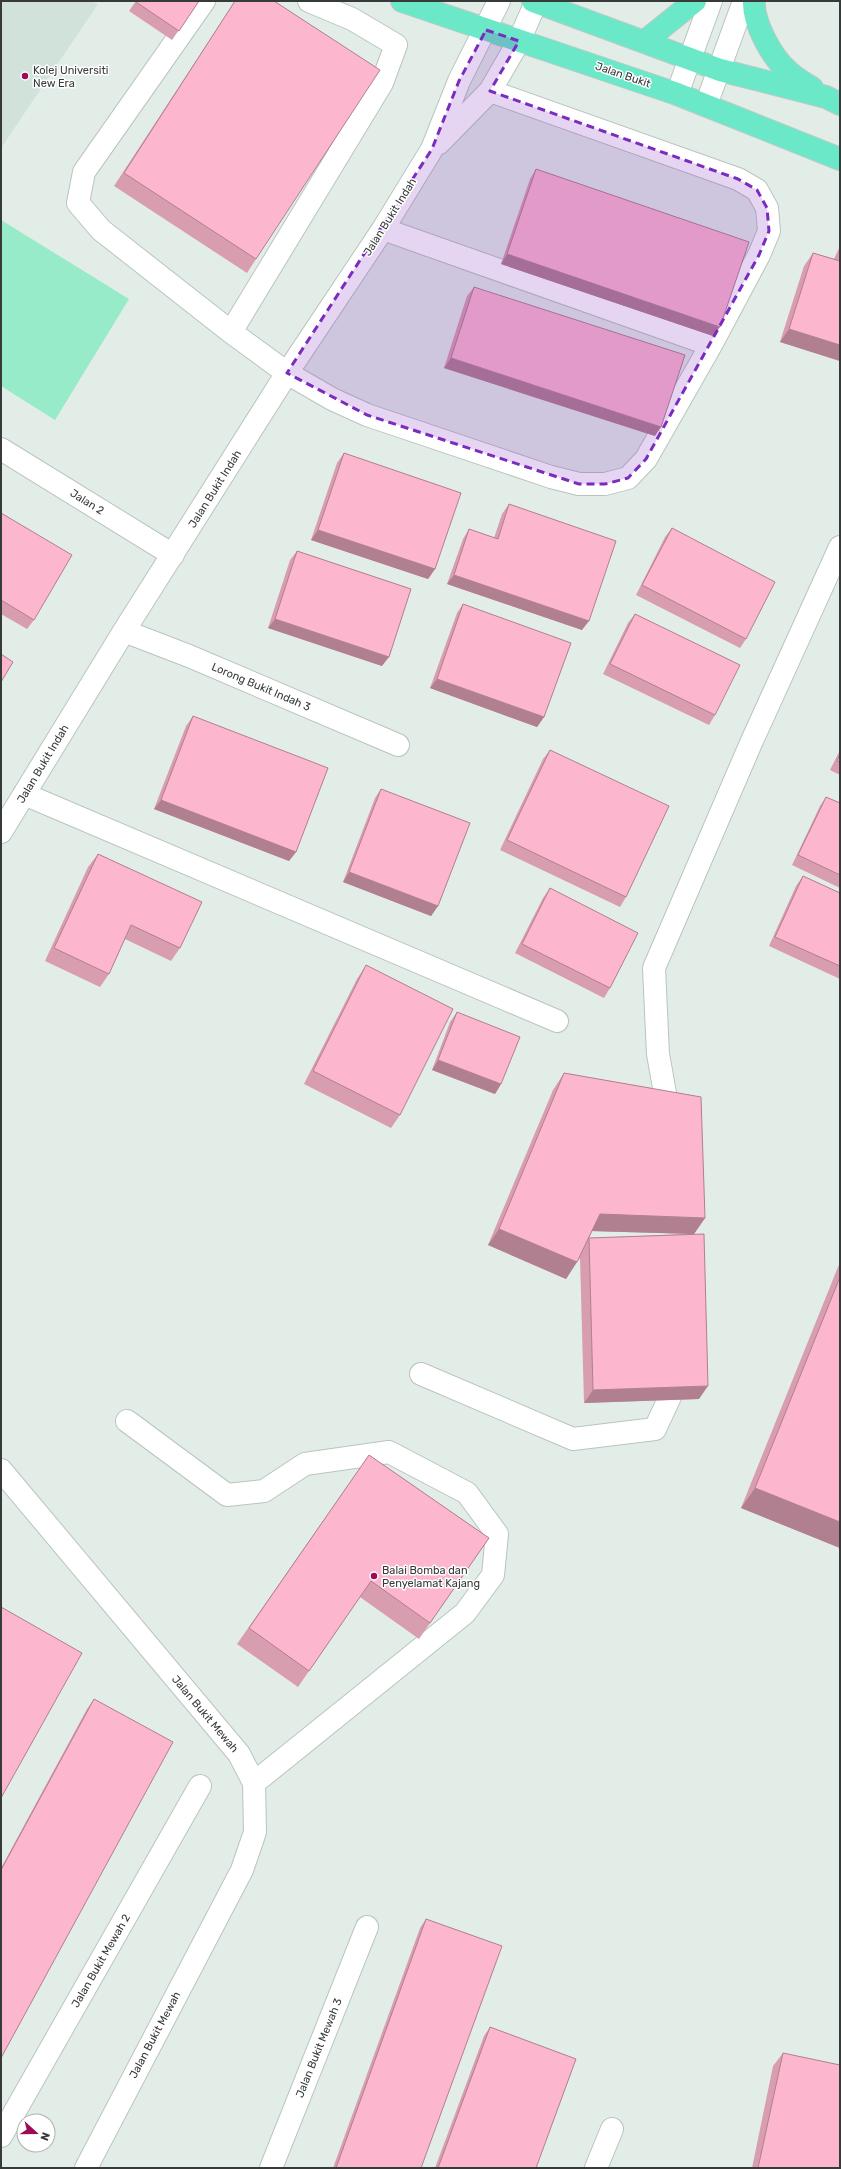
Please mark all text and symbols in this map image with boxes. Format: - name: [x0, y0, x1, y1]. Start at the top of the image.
- street label: Jalan Bukit: [594, 59, 653, 91]
- place label: Kolej Universiti New Era: [33, 64, 108, 90]
- marker: Kolej Universiti New Era: [20, 71, 30, 81]
- street label: Jalan Bukit Indah: [361, 176, 419, 258]
- street label: Jalan Bukit Indah: [186, 448, 244, 530]
- street label: Jalan 2: [68, 487, 106, 517]
- street label: Lorong Bukit Indah 3: [210, 660, 313, 714]
- street label: Jalan Bukit Indah: [14, 722, 72, 806]
- place label: Balai Bomba dan Penyelamat Kajang: [382, 1564, 480, 1590]
- marker: Balai Bomba dan Penyelamat Kajang: [369, 1571, 379, 1581]
- street label: Jalan Bukit Mewah: [169, 1673, 241, 1755]
- street label: Jalan Bukit Mewah 2: [69, 1912, 133, 2010]
- street label: Jalan Bukit Mewah: [127, 1989, 183, 2081]
- street label: Jalan Bukit Mewah 3: [293, 1996, 345, 2100]
- north arrow: [16, 2113, 56, 2153]
- text: N: [37, 2130, 52, 2143]

